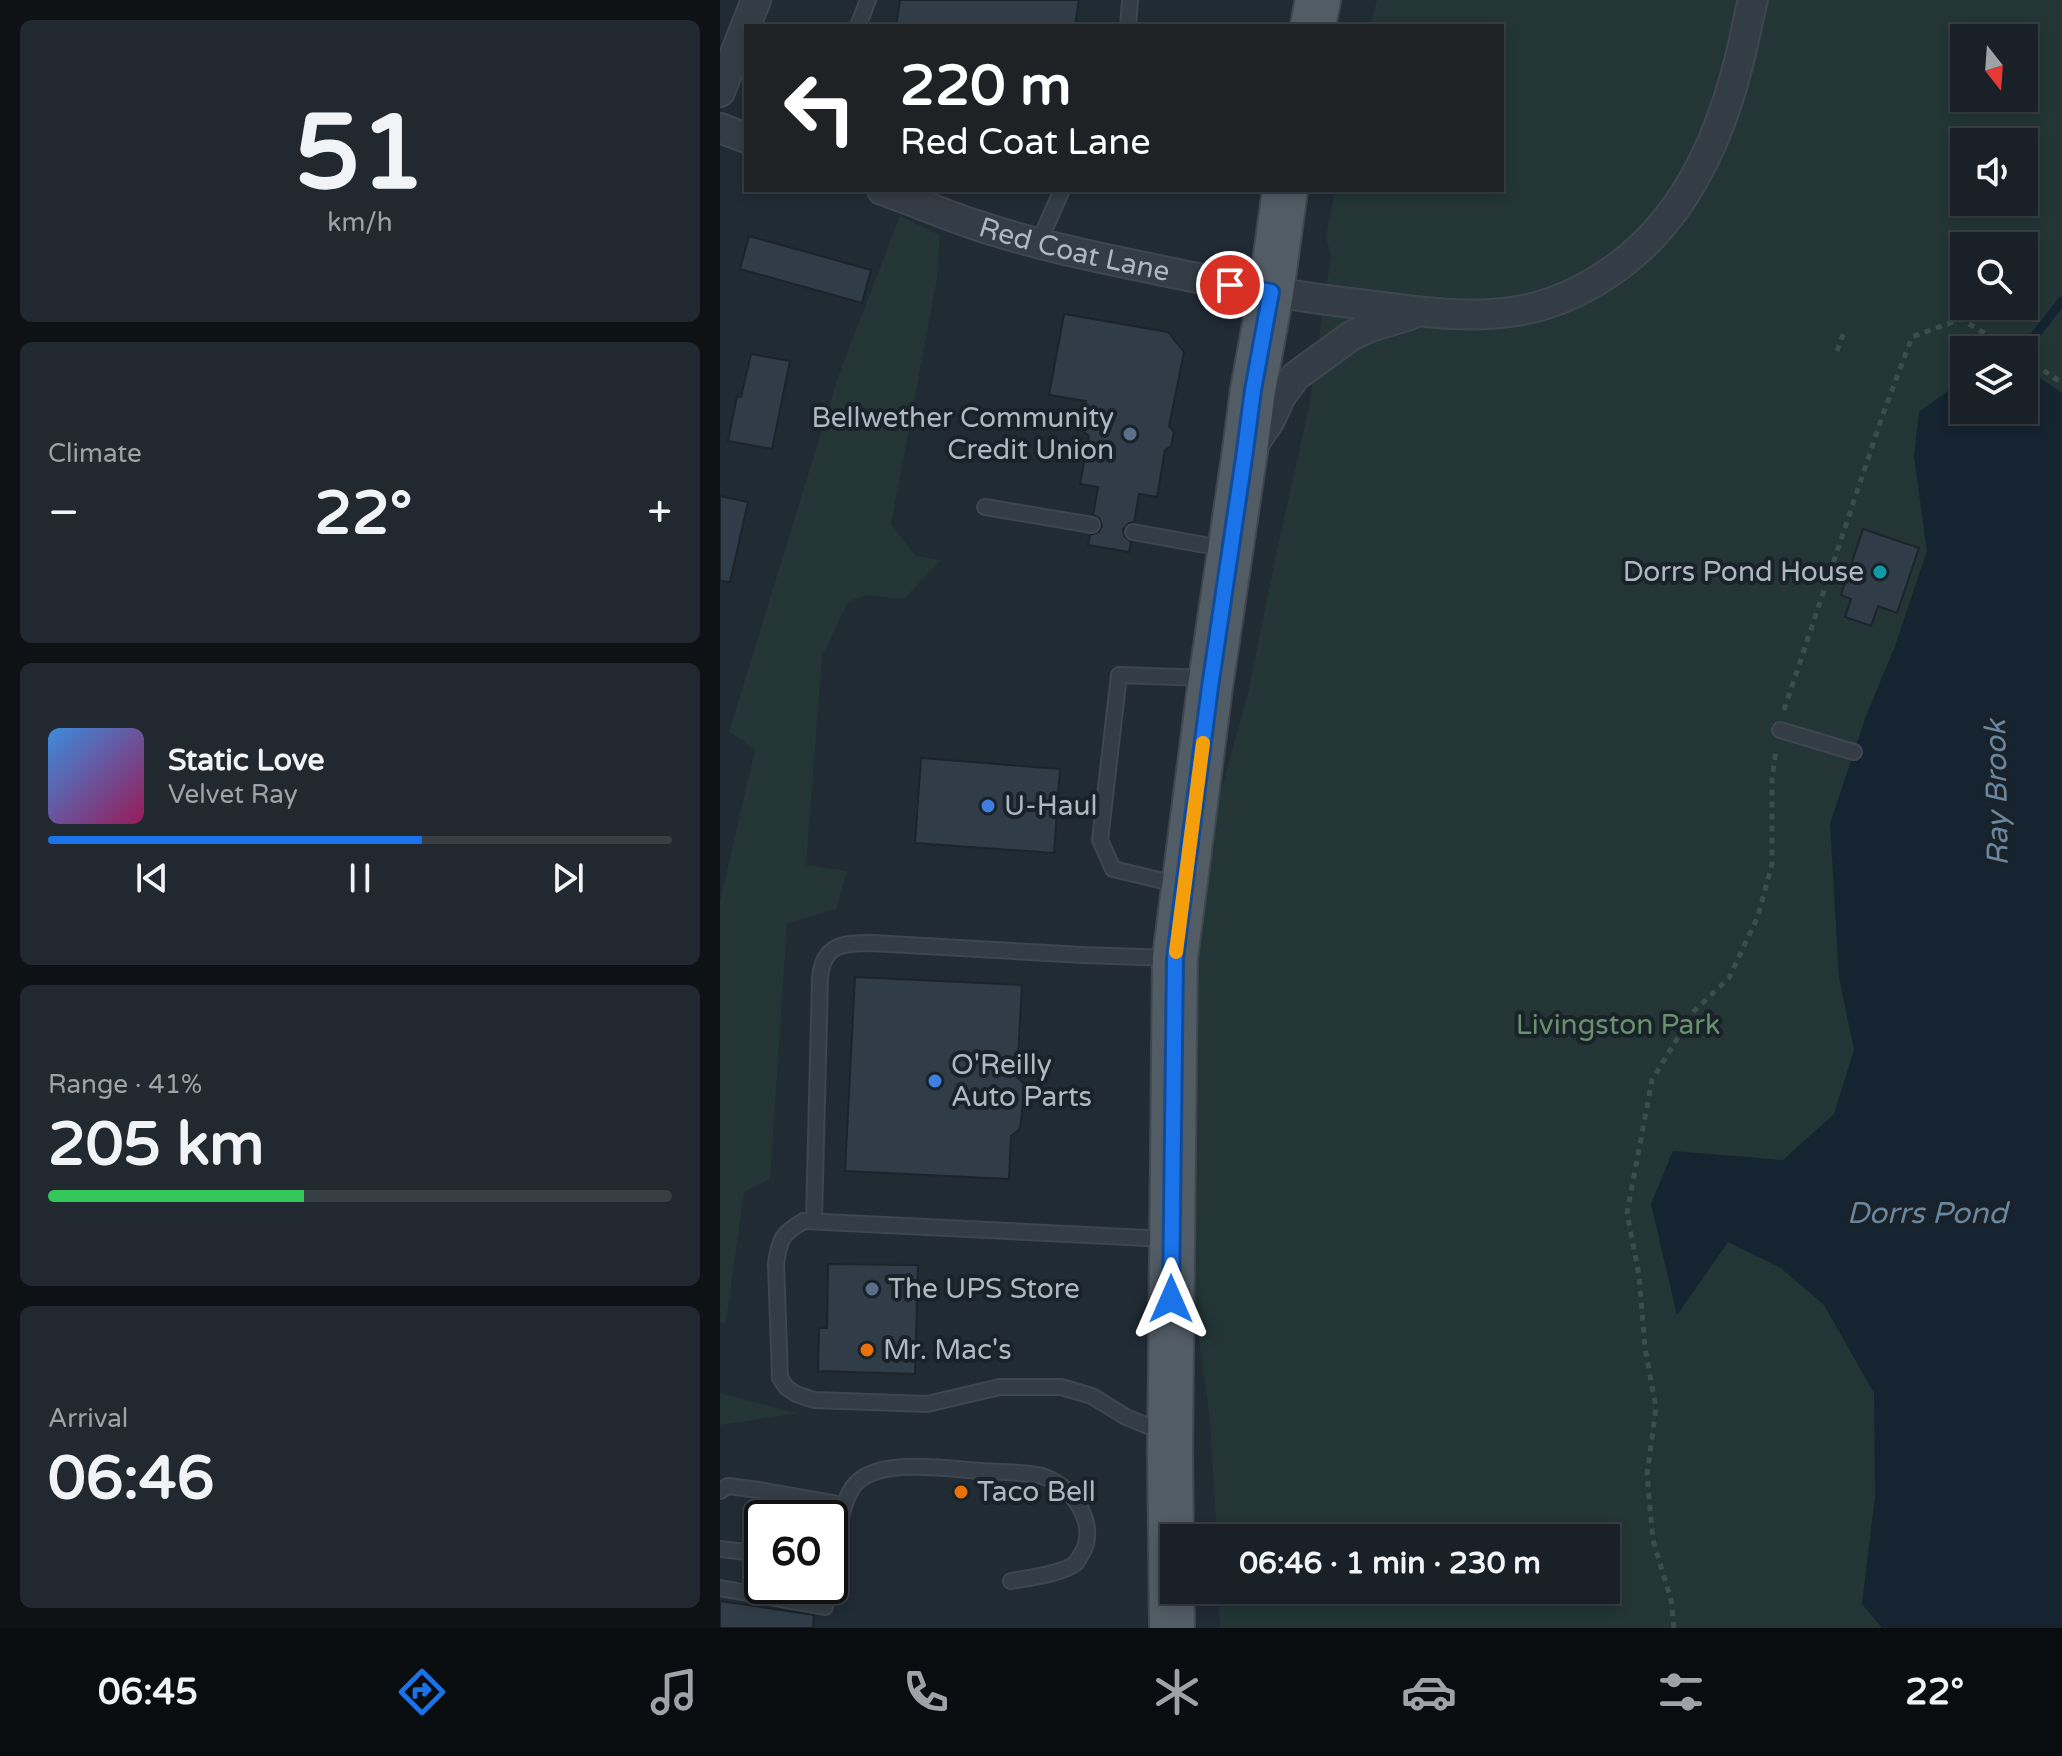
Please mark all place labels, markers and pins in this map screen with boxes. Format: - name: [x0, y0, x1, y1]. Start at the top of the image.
- pin: [1196, 251, 1264, 319]
- place label: Bellwether Community Credit Union: [812, 401, 1114, 467]
- marker: Bellwether Community Credit Union: [1121, 425, 1139, 443]
- place label: Dorrs Pond House: [1623, 555, 1864, 589]
- marker: Dorrs Pond House: [1871, 563, 1889, 581]
- place label: U-Haul: [1004, 789, 1097, 823]
- marker: U-Haul: [979, 797, 997, 815]
- place label: O'Reilly Auto Parts: [951, 1048, 1092, 1114]
- marker: O'Reilly Auto Parts: [926, 1072, 944, 1090]
- place label: The UPS Store: [888, 1272, 1080, 1306]
- marker: The UPS Store: [863, 1280, 881, 1298]
- place label: Mr. Mac's: [883, 1333, 1012, 1367]
- marker: Mr. Mac's: [858, 1341, 876, 1359]
- place label: Taco Bell: [977, 1475, 1096, 1509]
- marker: Taco Bell: [952, 1483, 970, 1501]

